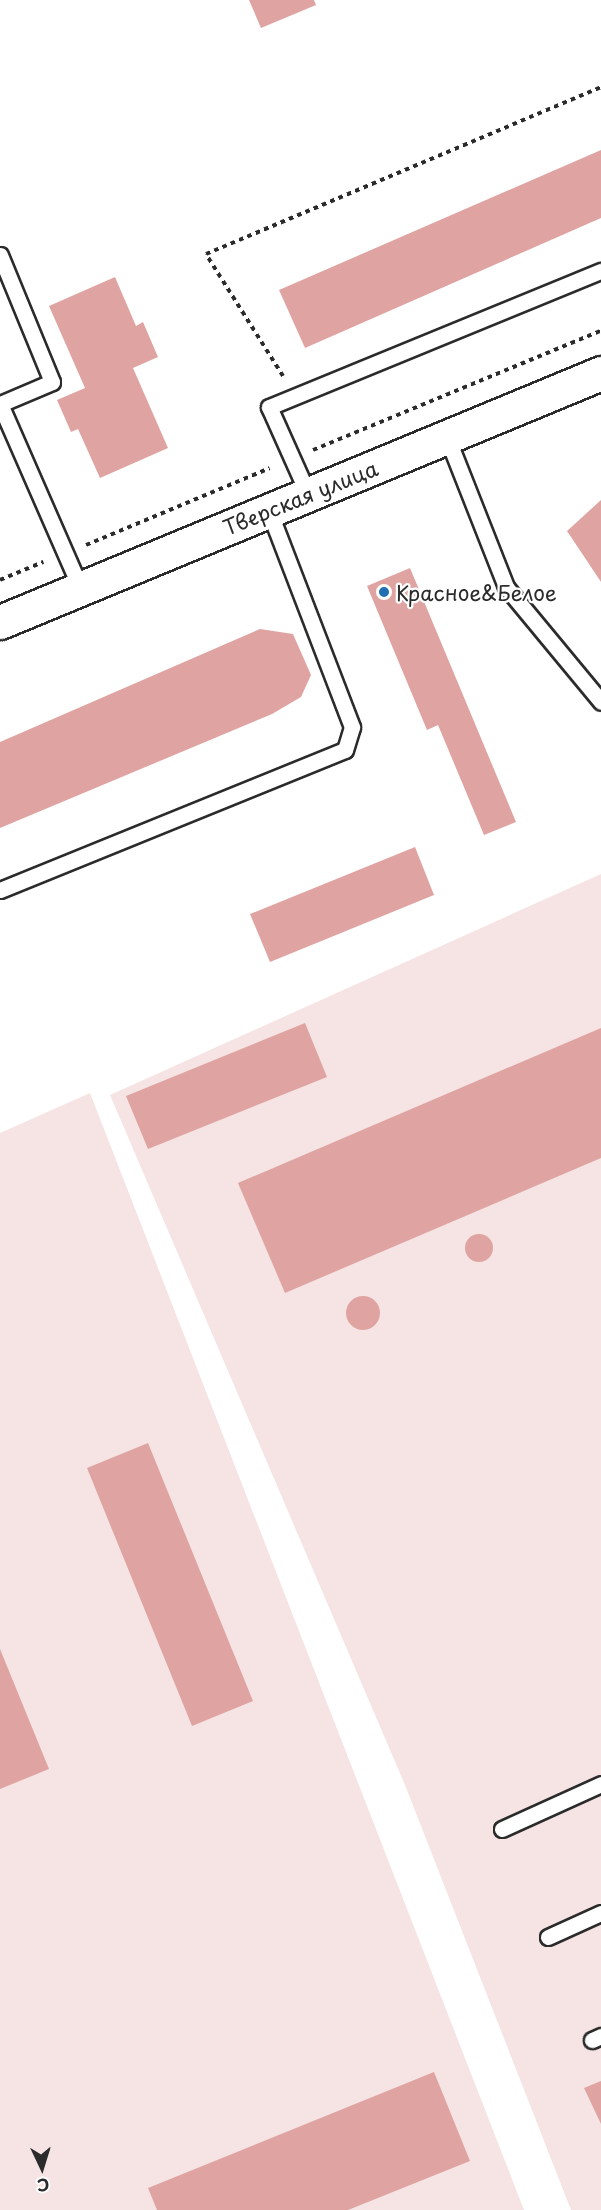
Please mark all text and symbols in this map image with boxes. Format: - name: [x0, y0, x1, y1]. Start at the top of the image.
- street label: Тверская улица: [218, 454, 382, 540]
- place label: Красное&Белое: [396, 579, 557, 605]
- marker: Красное&Белое: [377, 585, 391, 599]
- north arrow: [12, 2138, 72, 2198]
- text: С: [36, 2174, 50, 2198]

